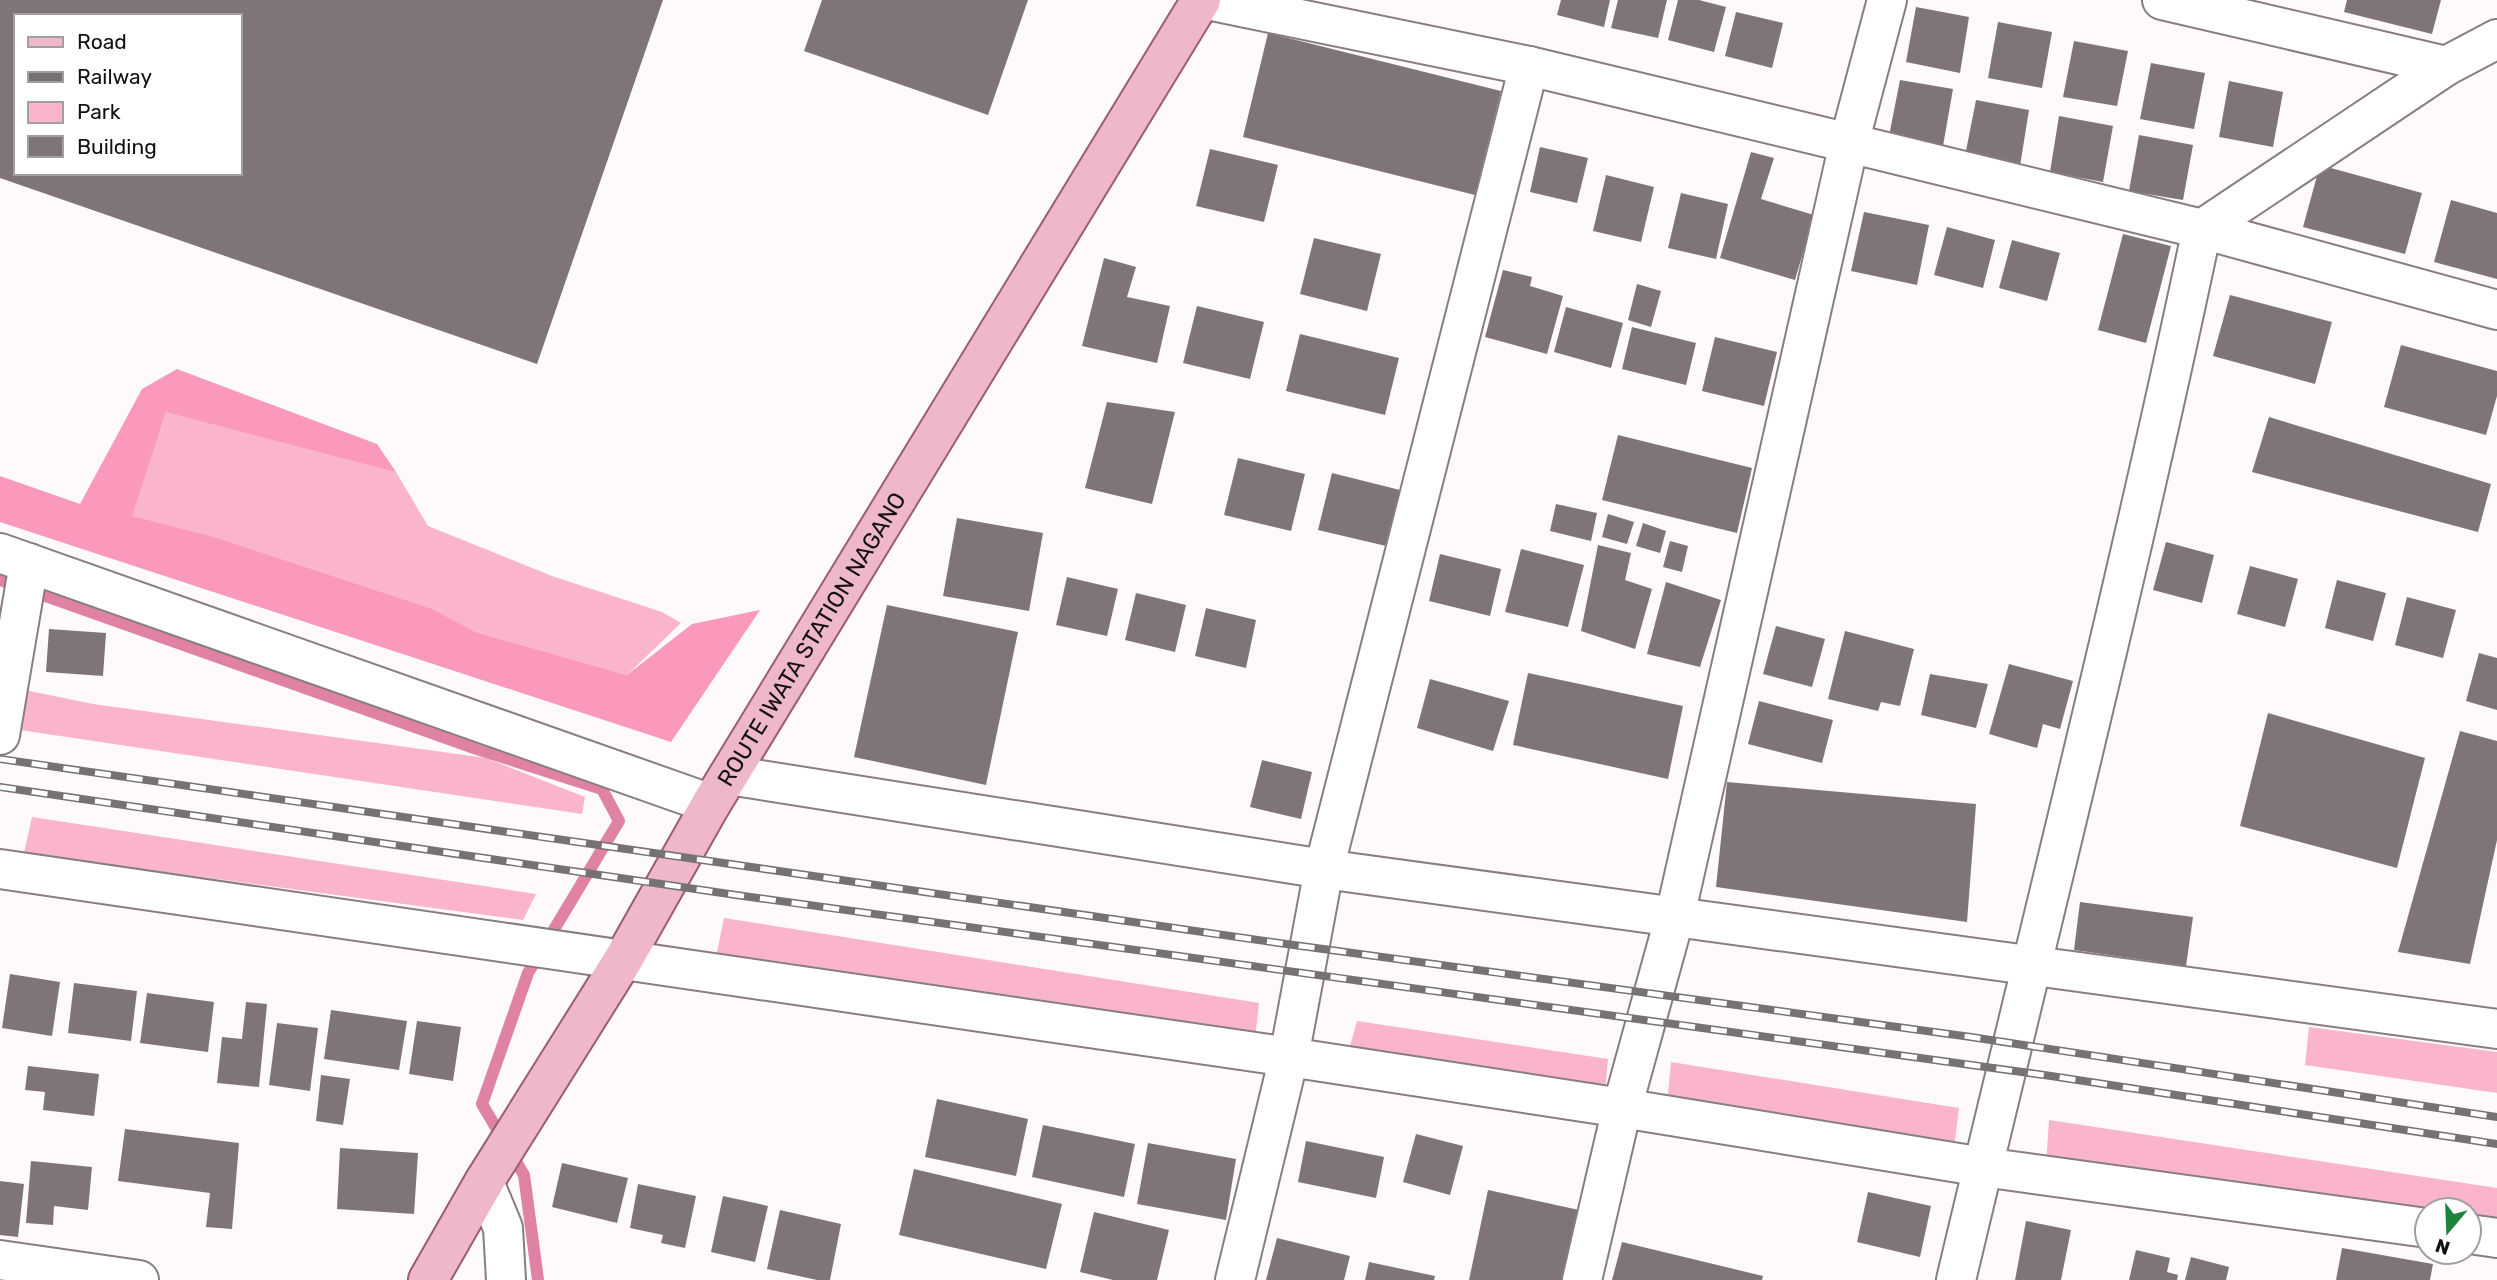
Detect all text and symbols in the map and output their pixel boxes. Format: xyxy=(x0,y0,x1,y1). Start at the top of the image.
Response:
legend xyxy=(14,14,242,175)
text: Road xyxy=(77,29,127,54)
text: Railway xyxy=(77,64,152,89)
text: Park xyxy=(77,99,121,124)
text: Building xyxy=(77,134,157,159)
street label: ROUTE IWATA STATION NAGANO xyxy=(711,487,912,791)
north arrow xyxy=(2413,1196,2483,1266)
text: N xyxy=(2432,1234,2453,1260)

